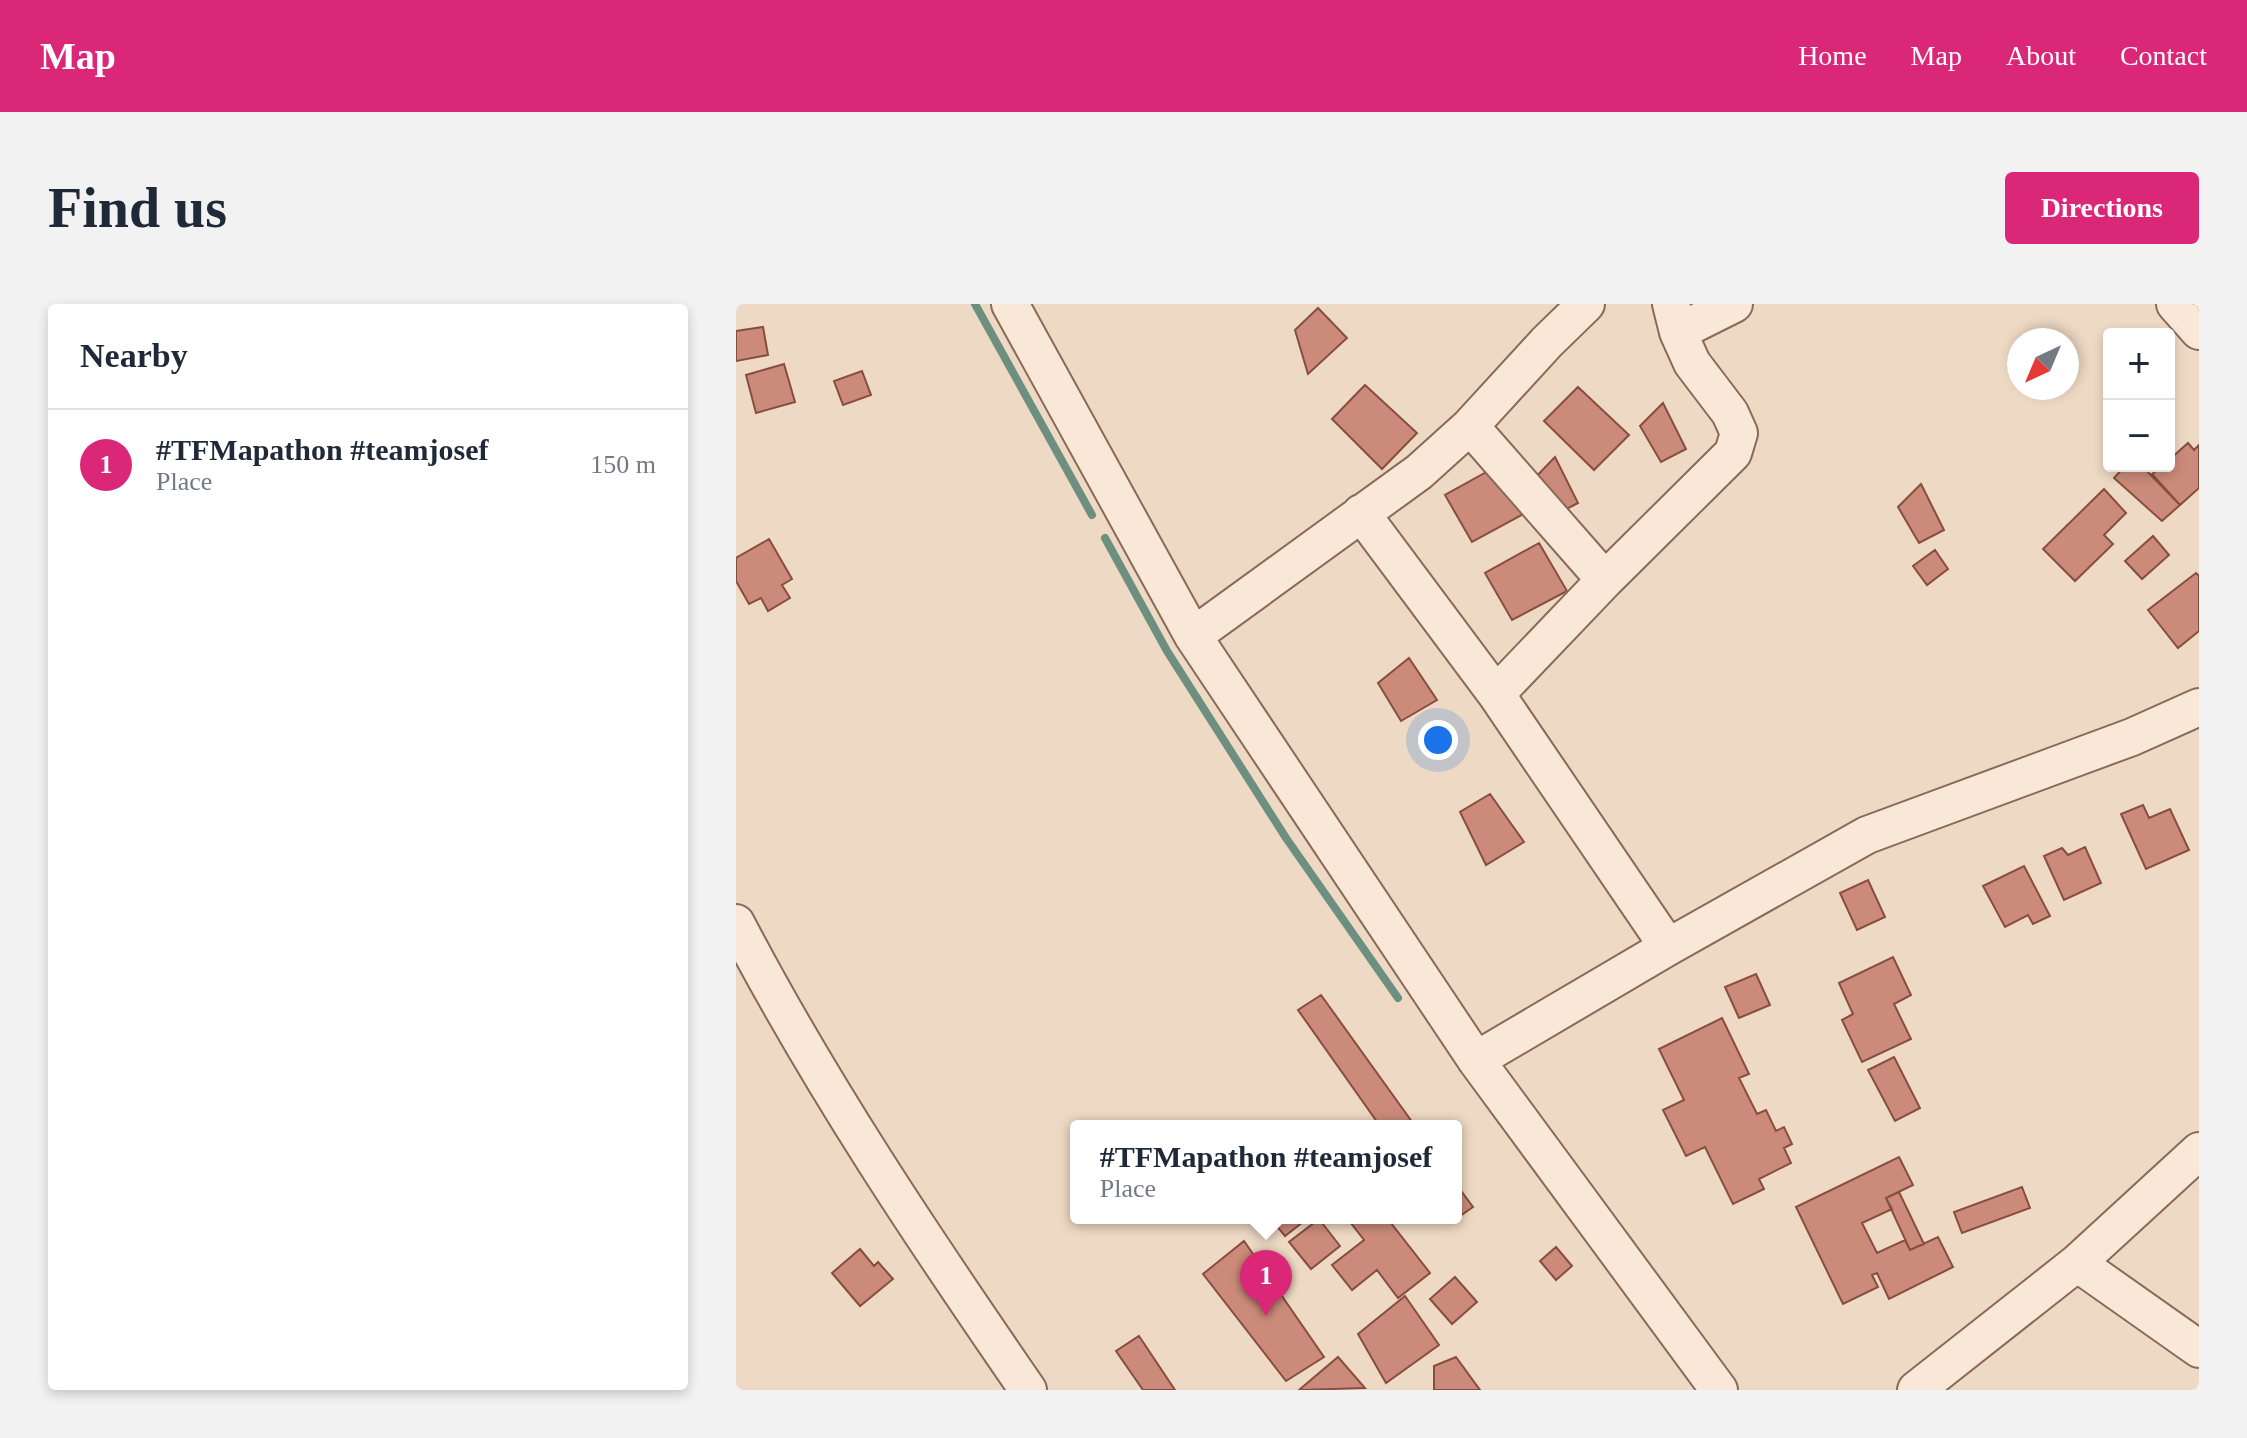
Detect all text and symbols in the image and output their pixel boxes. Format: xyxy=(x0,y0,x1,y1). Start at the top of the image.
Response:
text: Map xyxy=(40,35,116,77)
text: Home xyxy=(1798,40,1867,71)
text: Map xyxy=(1911,40,1962,71)
text: About xyxy=(2006,40,2076,71)
text: Contact xyxy=(2120,40,2207,71)
button: Directions xyxy=(2005,172,2199,244)
text: Find us xyxy=(48,177,227,239)
north arrow xyxy=(2007,328,2079,400)
map controls xyxy=(2103,328,2175,472)
button: + xyxy=(2103,328,2175,400)
text: Nearby xyxy=(80,337,188,374)
button: − xyxy=(2103,400,2175,472)
text: #TFMapathon #teamjosef xyxy=(156,433,488,466)
text: 1 xyxy=(100,450,113,479)
text: 150 m xyxy=(590,450,656,479)
text: Place xyxy=(156,467,212,496)
your location xyxy=(1418,720,1458,760)
popup xyxy=(1070,1120,1462,1224)
text: #TFMapathon #teamjosef xyxy=(1100,1140,1432,1173)
text: Place xyxy=(1100,1174,1156,1203)
pin: 1 xyxy=(1240,1250,1292,1316)

